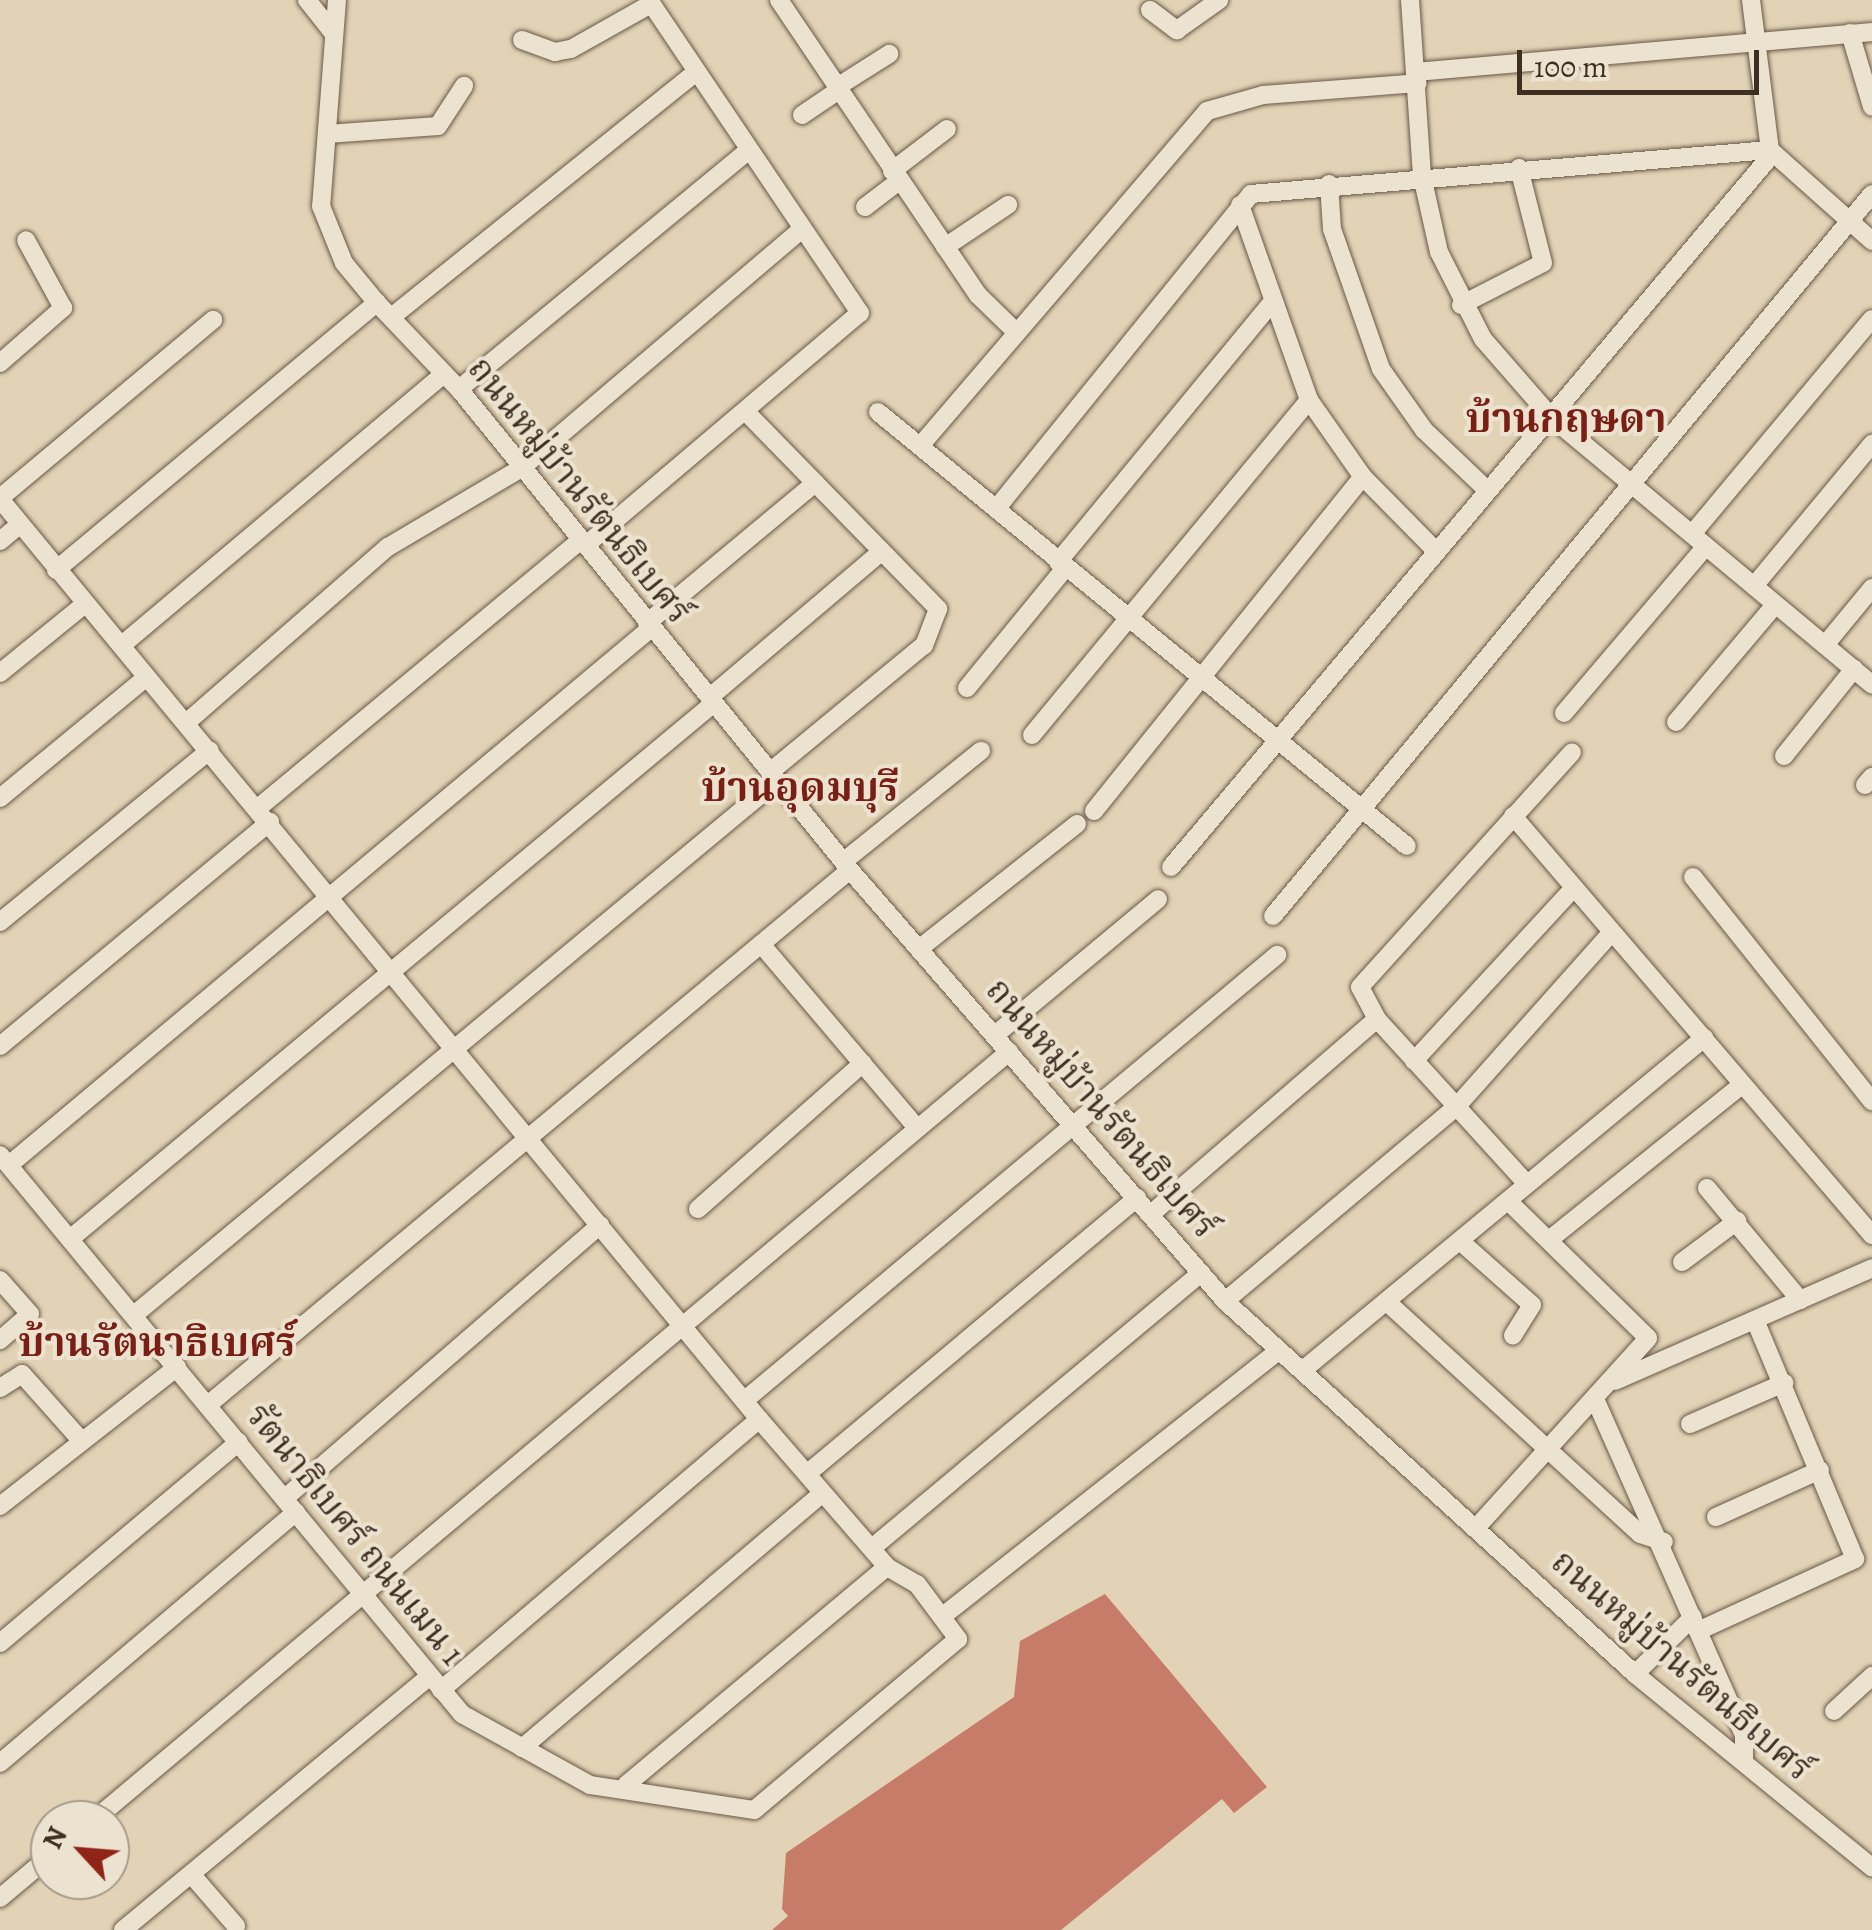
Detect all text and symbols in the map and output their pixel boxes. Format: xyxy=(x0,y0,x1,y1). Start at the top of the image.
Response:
scale bar xyxy=(1522,30,1764,92)
text: 100 m xyxy=(1534,47,1607,87)
street label: ถนนหมู่บ้านรัตนธิเบศร์ xyxy=(459,348,701,632)
district label: บ้านกฤษดา xyxy=(1466,395,1666,443)
district label: บ้านอุดมบุรี xyxy=(701,764,899,812)
street label: ถนนหมู่บ้านรัตนธิเบศร์ xyxy=(977,969,1227,1247)
district label: บ้านรัตนาธิเบศร์ xyxy=(18,1319,296,1367)
street label: รัตนาธิเบศร์ ถนนเมน 1 xyxy=(238,1395,474,1673)
street label: ถนนหมู่บ้านรัตนธิเบศร์ xyxy=(1543,1540,1821,1790)
north arrow xyxy=(30,1800,130,1900)
text: N xyxy=(33,1820,76,1855)

